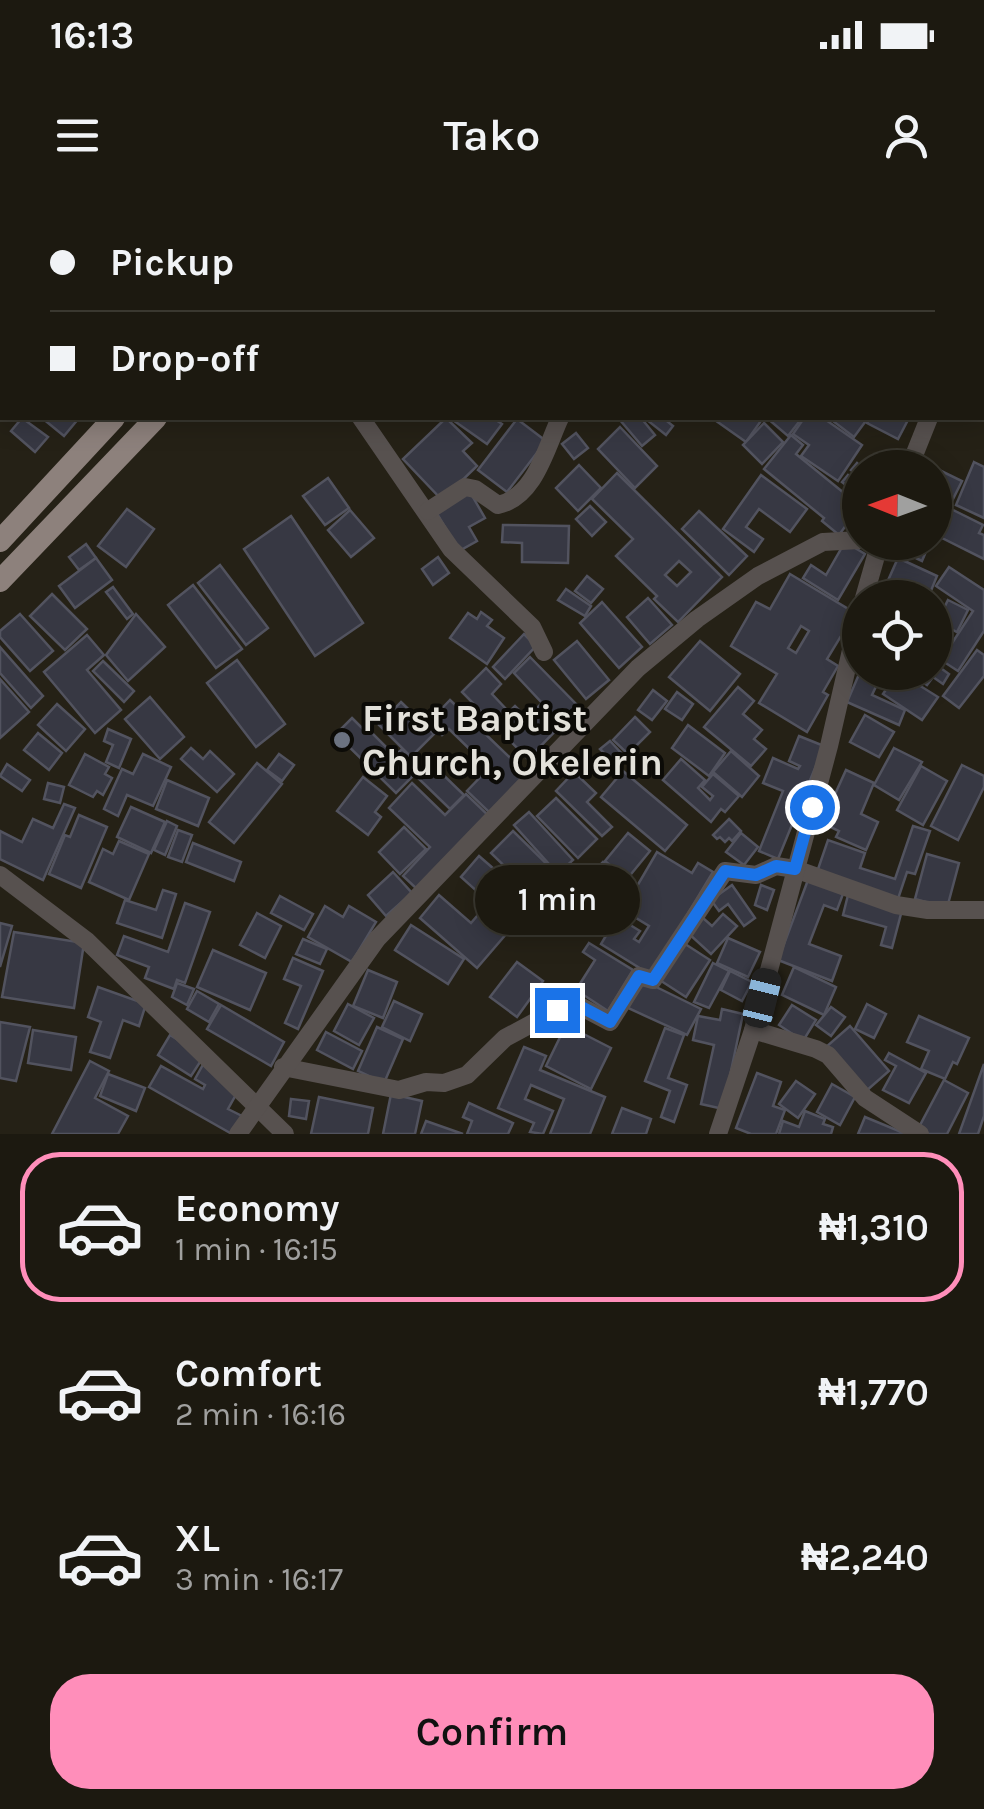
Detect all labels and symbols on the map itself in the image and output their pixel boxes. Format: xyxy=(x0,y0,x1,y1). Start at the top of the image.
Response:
north arrow xyxy=(842,450,952,560)
place label: First Baptist Church, Okelerin xyxy=(362,696,663,785)
marker: First Baptist Church, Okelerin xyxy=(331,729,353,751)
route start xyxy=(790,785,835,830)
callout: 1 min xyxy=(474,865,640,935)
car xyxy=(740,965,784,1031)
route end xyxy=(535,988,580,1033)

